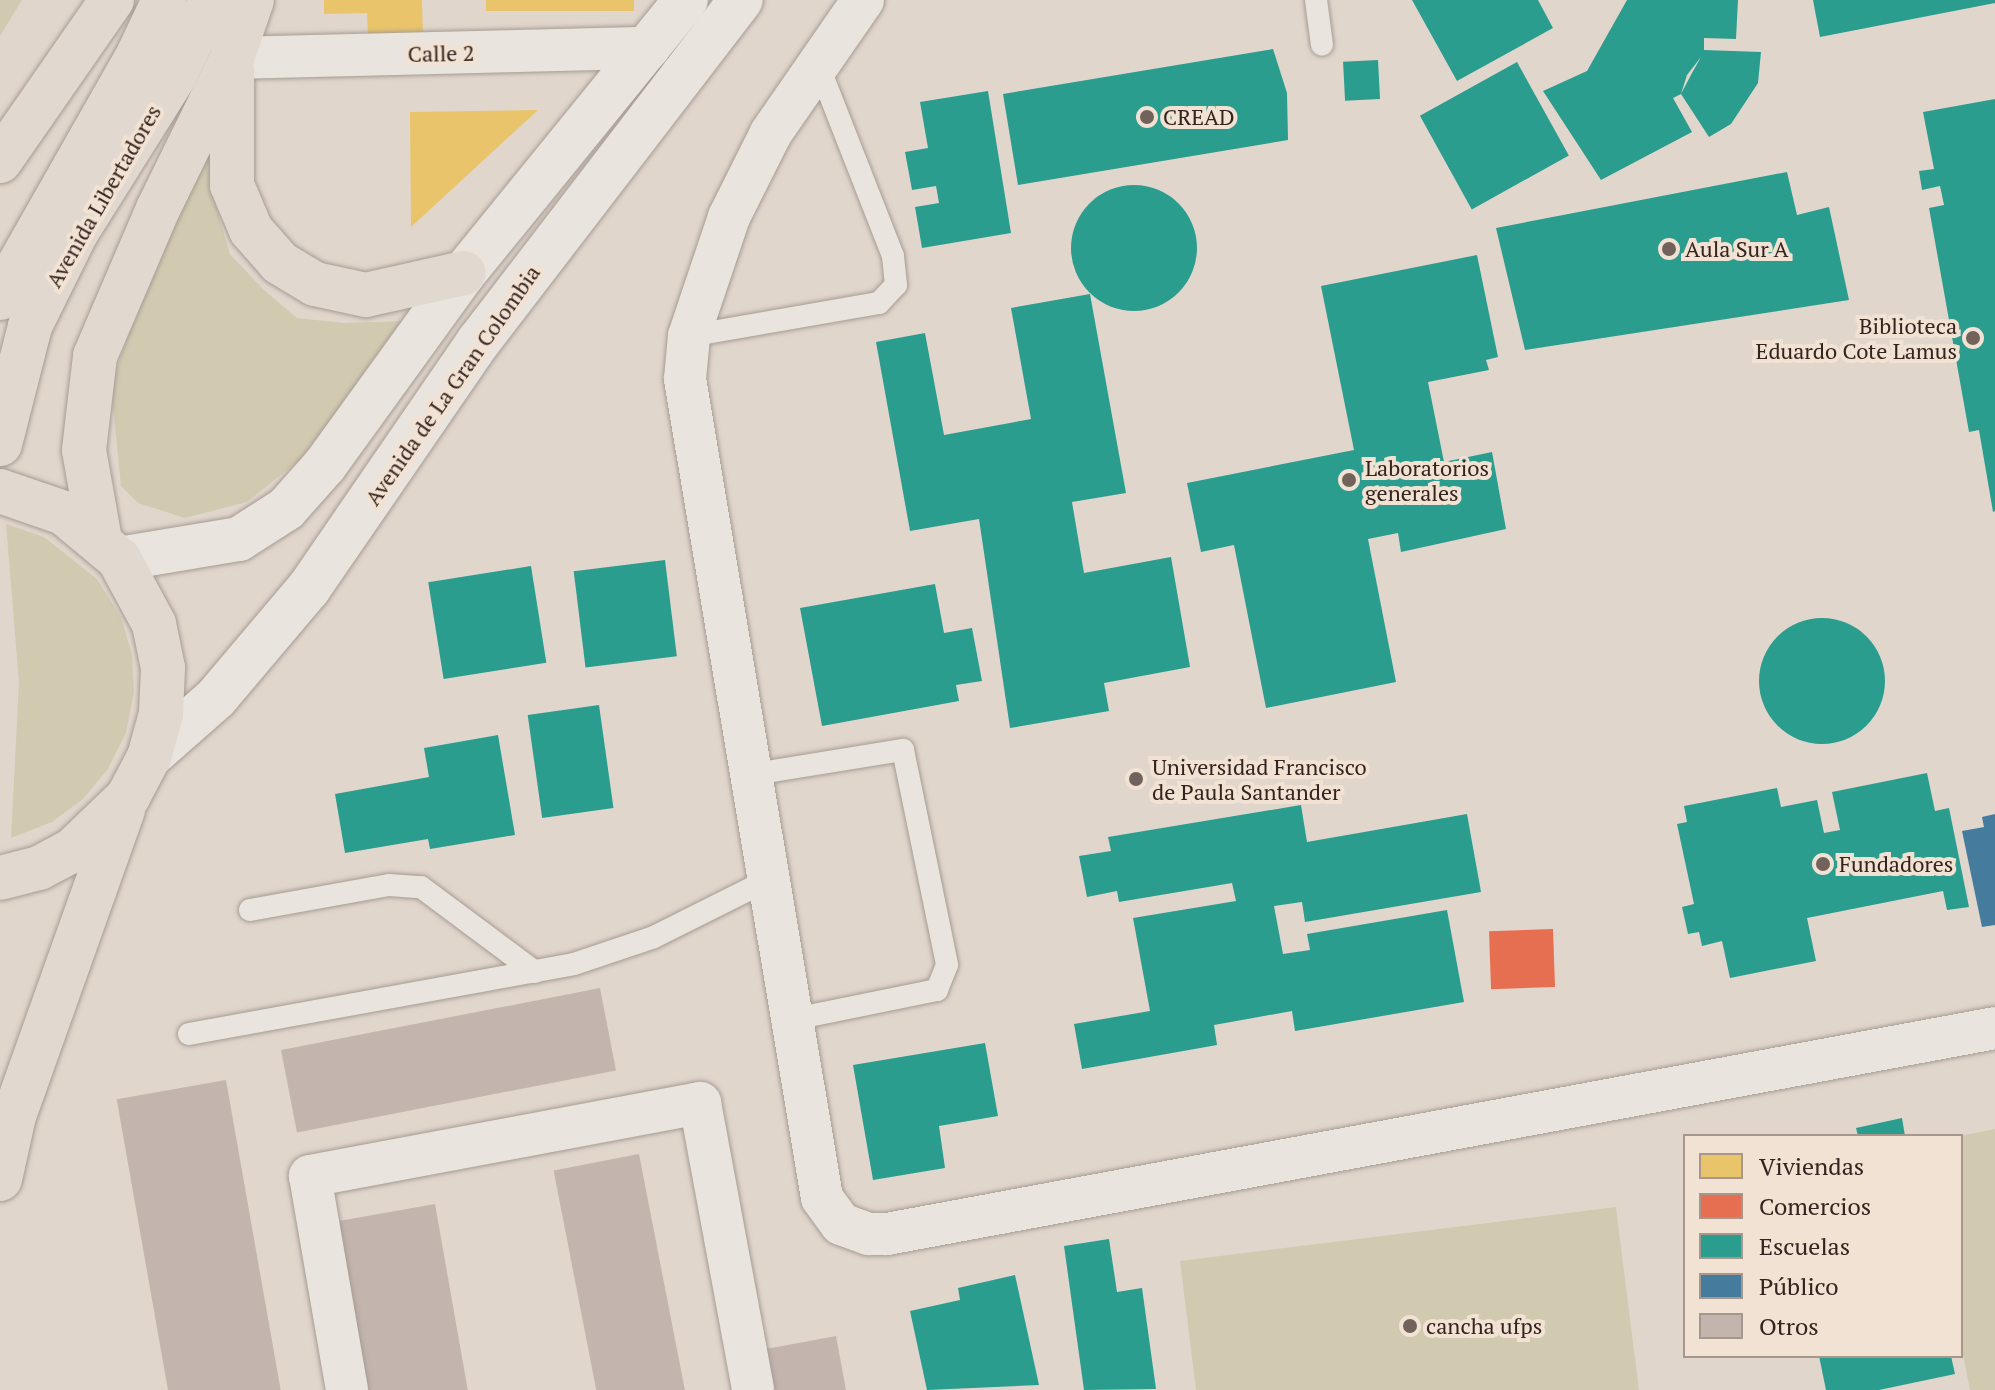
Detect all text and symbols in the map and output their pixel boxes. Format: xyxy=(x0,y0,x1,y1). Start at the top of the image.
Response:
street label: Calle 2 xyxy=(407,39,475,67)
street label: Avenida Libertadores xyxy=(40,100,166,292)
place label: CREAD xyxy=(1163,104,1235,130)
marker: CREAD xyxy=(1138,108,1156,126)
place label: Aula Sur A xyxy=(1685,236,1789,262)
marker: Aula Sur A xyxy=(1660,240,1678,258)
street label: Avenida de La Gran Colombia xyxy=(359,260,545,510)
place label: Biblioteca Eduardo Cote Lamus xyxy=(1756,312,1957,364)
marker: Biblioteca Eduardo Cote Lamus xyxy=(1964,329,1982,347)
place label: Laboratorios generales xyxy=(1365,454,1489,506)
marker: Laboratorios generales xyxy=(1340,471,1358,489)
place label: Universidad Francisco de Paula Santander xyxy=(1152,753,1367,804)
marker: Universidad Francisco de Paula Santander xyxy=(1127,770,1145,788)
place label: Fundadores xyxy=(1839,851,1953,877)
marker: Fundadores xyxy=(1814,855,1832,873)
legend xyxy=(1683,1134,1963,1358)
text: Viviendas xyxy=(1759,1150,1864,1182)
text: Comercios xyxy=(1759,1190,1871,1222)
text: Escuelas xyxy=(1759,1230,1850,1262)
text: Público xyxy=(1759,1270,1839,1302)
text: Otros xyxy=(1759,1310,1819,1342)
place label: cancha ufps xyxy=(1426,1313,1542,1339)
marker: cancha ufps xyxy=(1401,1317,1419,1335)

